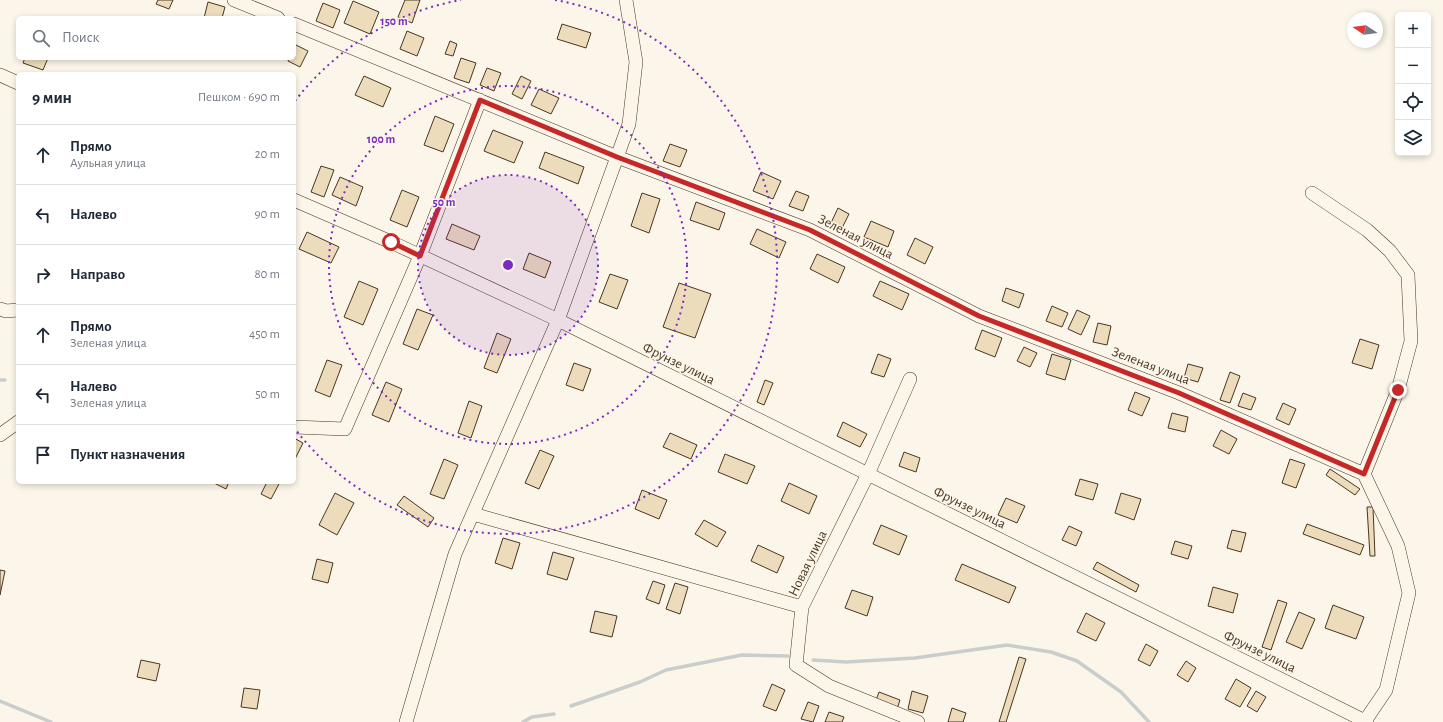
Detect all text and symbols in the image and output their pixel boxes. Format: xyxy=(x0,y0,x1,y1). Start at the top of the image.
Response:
north arrow xyxy=(1347,12,1383,48)
map controls xyxy=(1395,12,1431,156)
button: + xyxy=(1395,12,1431,48)
text: 150 m xyxy=(380,15,408,27)
search box xyxy=(16,16,296,60)
icon: search xyxy=(30,27,52,49)
text: Поиск xyxy=(62,30,100,45)
button: − xyxy=(1395,48,1431,84)
button: locate xyxy=(1395,84,1431,120)
text: 9 мин xyxy=(32,89,72,106)
text: Пешком · 690 m xyxy=(198,91,280,104)
button: layers xyxy=(1395,120,1431,156)
text: 100 m xyxy=(367,133,395,145)
text: Прямо xyxy=(70,139,112,154)
icon: ahead xyxy=(32,144,54,166)
text: 20 m xyxy=(255,148,280,161)
text: Аульная улица xyxy=(70,157,146,170)
text: 50 m xyxy=(433,196,456,208)
icon: left xyxy=(32,204,54,226)
text: Налево xyxy=(70,207,117,222)
text: 90 m xyxy=(254,208,280,221)
street label: Зеленая улица xyxy=(816,212,896,262)
route start xyxy=(382,233,400,251)
centre of rings xyxy=(501,258,515,272)
icon: right xyxy=(32,264,54,286)
text: Направо xyxy=(70,267,125,282)
text: 80 m xyxy=(254,268,280,281)
text: Прямо xyxy=(70,319,112,334)
icon: ahead xyxy=(32,324,54,346)
text: 450 m xyxy=(249,328,280,341)
text: Зеленая улица xyxy=(70,337,147,350)
street label: Фрунзе улица xyxy=(640,340,717,388)
street label: Зеленая улица xyxy=(1110,345,1192,387)
text: Налево xyxy=(70,379,117,394)
route end xyxy=(1389,381,1407,399)
icon: left xyxy=(32,384,54,406)
text: 50 m xyxy=(255,388,280,401)
text: Зеленая улица xyxy=(70,397,147,410)
icon: arrive xyxy=(32,444,54,466)
text: Пункт назначения xyxy=(70,447,185,462)
street label: Фрунзе улица xyxy=(931,484,1008,532)
street label: Новая улица xyxy=(786,528,830,599)
street label: Фрунзе улица xyxy=(1221,628,1298,676)

